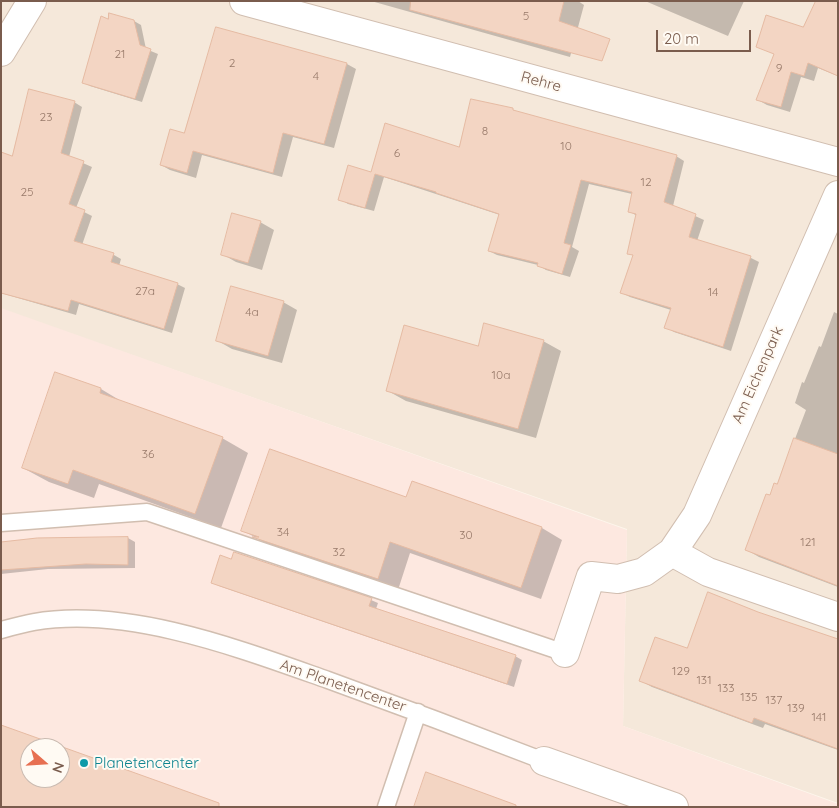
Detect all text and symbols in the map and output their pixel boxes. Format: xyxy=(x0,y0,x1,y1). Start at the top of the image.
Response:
house number: 5 xyxy=(523,9,529,23)
scale bar xyxy=(659,20,754,52)
text: 20 m xyxy=(664,29,699,48)
house number: 21 xyxy=(114,47,126,61)
house number: 2 xyxy=(229,56,235,70)
house number: 9 xyxy=(776,61,782,75)
street label: Rehre xyxy=(519,68,563,96)
house number: 4 xyxy=(313,69,319,83)
house number: 23 xyxy=(40,110,52,124)
house number: 8 xyxy=(482,124,488,138)
house number: 10 xyxy=(560,139,572,153)
house number: 6 xyxy=(394,146,400,160)
house number: 12 xyxy=(640,175,652,189)
house number: 25 xyxy=(20,185,34,199)
house number: 27a xyxy=(135,284,155,298)
house number: 14 xyxy=(708,285,718,299)
house number: 4a xyxy=(245,305,259,319)
street label: Am Eichenpark xyxy=(729,324,787,426)
house number: 10a xyxy=(492,368,510,382)
house number: 36 xyxy=(142,447,154,461)
house number: 34 xyxy=(277,525,289,539)
house number: 30 xyxy=(459,528,473,542)
house number: 121 xyxy=(800,535,816,549)
house number: 32 xyxy=(333,545,345,559)
street label: Am Planetencenter xyxy=(277,656,409,716)
house number: 129 xyxy=(672,664,690,678)
house number: 131 xyxy=(696,673,712,687)
house number: 133 xyxy=(717,681,735,695)
house number: 135 xyxy=(740,690,758,704)
house number: 137 xyxy=(766,693,782,707)
house number: 139 xyxy=(787,701,805,715)
house number: 141 xyxy=(812,710,826,724)
north arrow xyxy=(20,738,70,788)
place label: Planetencenter xyxy=(94,754,199,772)
marker: Planetencenter xyxy=(78,757,90,769)
text: N xyxy=(48,760,68,775)

